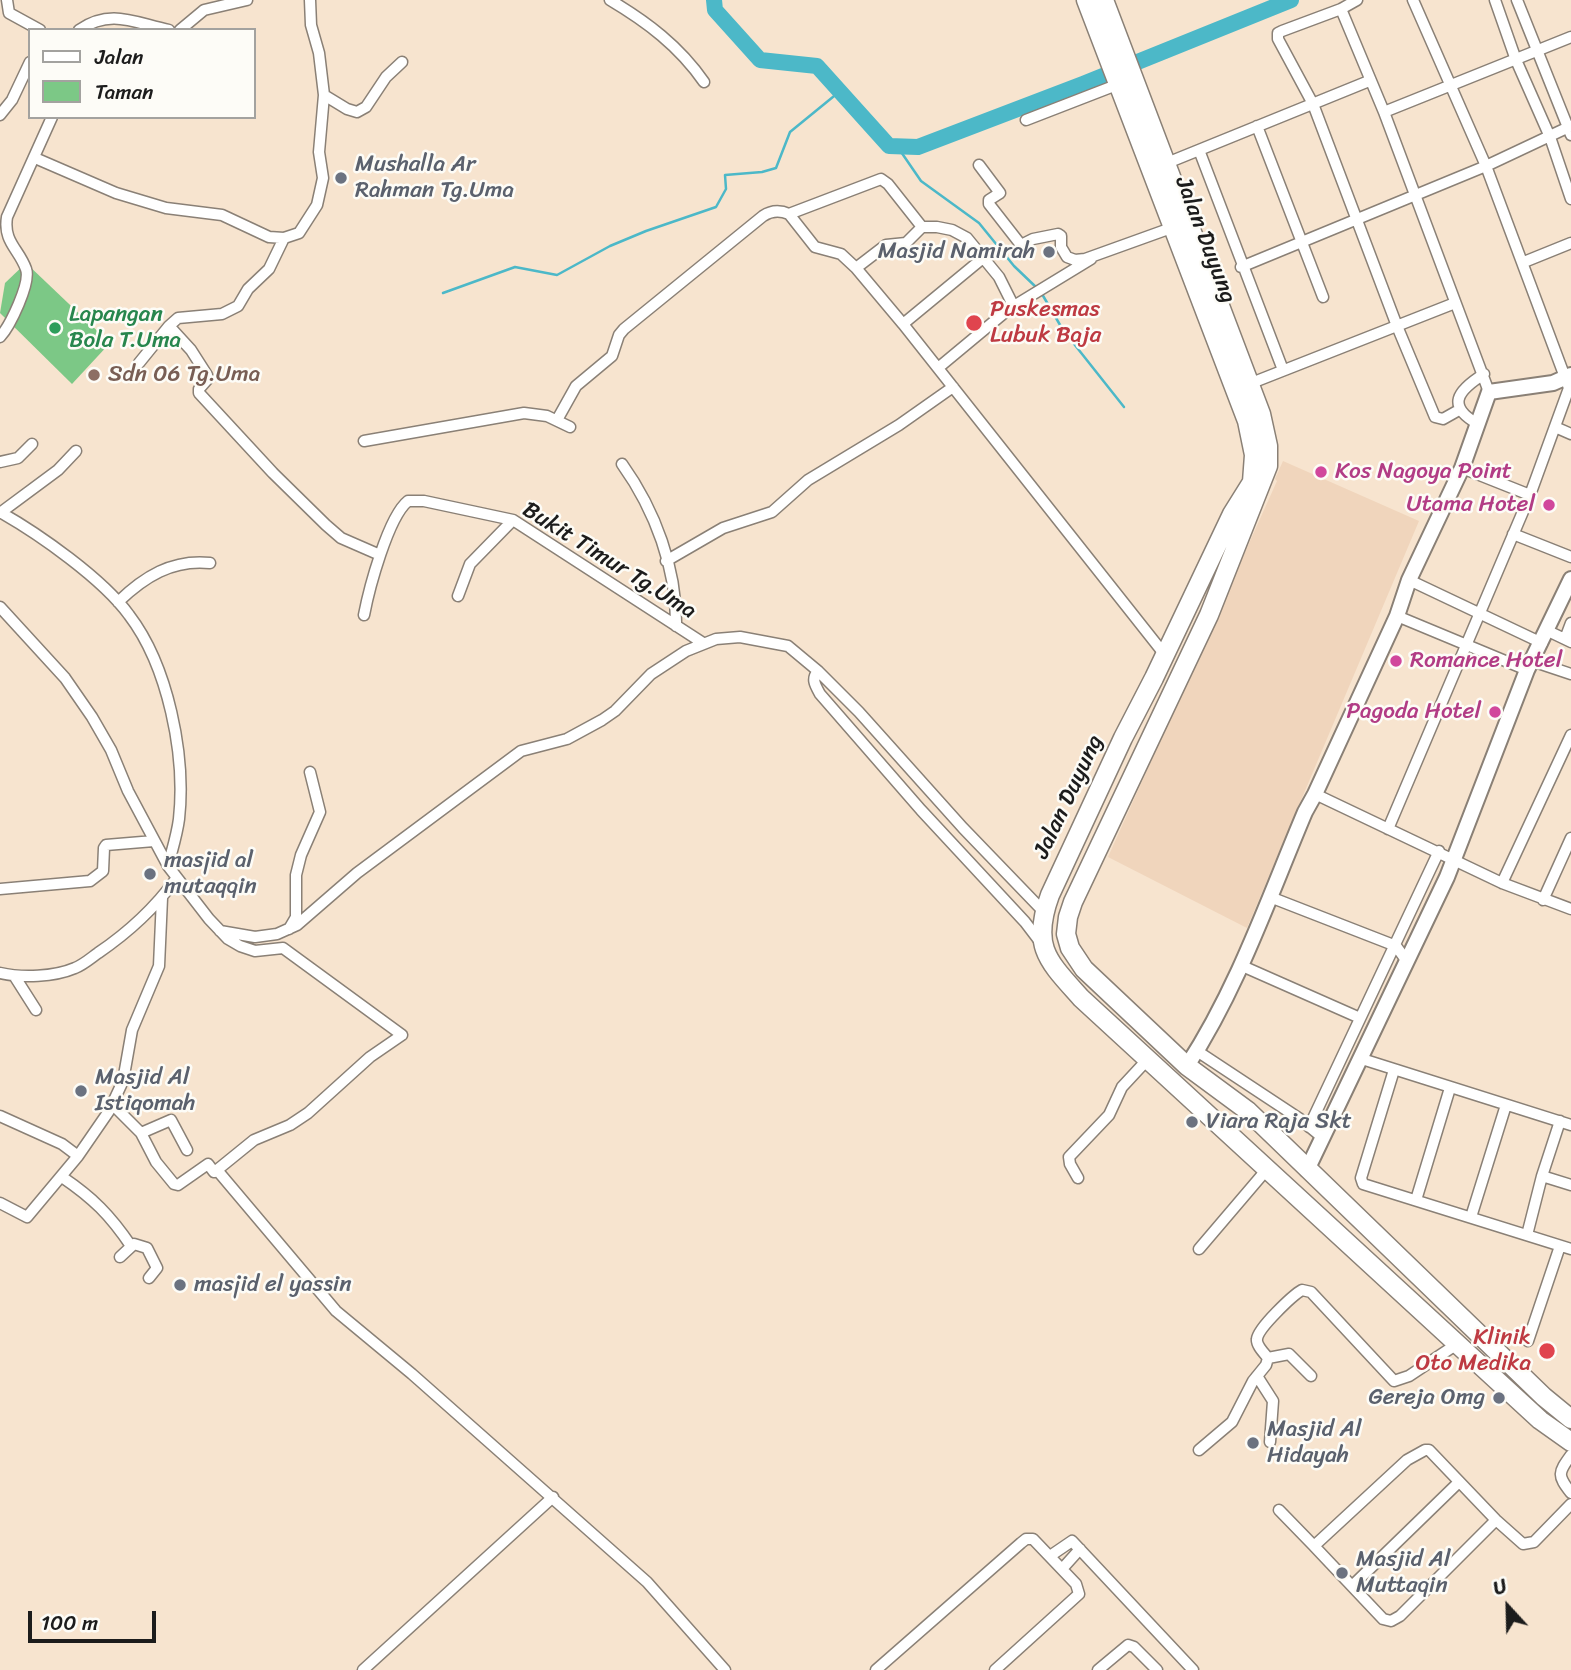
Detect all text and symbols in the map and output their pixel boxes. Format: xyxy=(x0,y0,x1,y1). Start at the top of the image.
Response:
legend xyxy=(28,28,256,119)
text: Jalan xyxy=(95,38,143,76)
text: Taman xyxy=(95,73,153,111)
place label: Mushalla Ar Rahman Tg.Uma xyxy=(355,151,514,205)
marker: Mushalla Ar Rahman Tg.Uma xyxy=(333,170,349,186)
street label: Jalan Duyung xyxy=(1168,173,1242,307)
place label: Masjid Namirah xyxy=(878,238,1035,266)
marker: Masjid Namirah xyxy=(1041,244,1057,260)
place label: Puskesmas Lubuk Baja xyxy=(990,296,1101,350)
place label: Lapangan Bola T.Uma xyxy=(69,301,181,355)
marker: Puskesmas Lubuk Baja xyxy=(964,313,984,333)
marker: Lapangan Bola T.Uma xyxy=(47,320,63,336)
place label: Sdn 06 Tg.Uma xyxy=(108,361,260,389)
marker: Sdn 06 Tg.Uma xyxy=(86,367,102,383)
place label: Kos Nagoya Point xyxy=(1335,458,1512,486)
marker: Kos Nagoya Point xyxy=(1313,464,1329,480)
place label: Utama Hotel xyxy=(1407,491,1535,519)
street label: Bukit Timur Tg.Uma xyxy=(517,496,701,626)
marker: Utama Hotel xyxy=(1541,497,1557,513)
place label: Romance Hotel xyxy=(1410,647,1562,675)
marker: Romance Hotel xyxy=(1388,653,1404,669)
place label: Pagoda Hotel xyxy=(1346,698,1481,726)
marker: Pagoda Hotel xyxy=(1487,704,1503,720)
street label: Jalan Duyung xyxy=(1028,731,1110,863)
place label: masjid al mutaqqin xyxy=(164,847,257,901)
marker: masjid al mutaqqin xyxy=(142,866,158,882)
place label: Masjid Al Istiqomah xyxy=(95,1064,195,1118)
marker: Masjid Al Istiqomah xyxy=(73,1083,89,1099)
place label: Viara Raja Skt xyxy=(1206,1108,1352,1136)
marker: Viara Raja Skt xyxy=(1184,1114,1200,1130)
place label: masjid el yassin xyxy=(194,1271,352,1299)
marker: masjid el yassin xyxy=(172,1277,188,1293)
place label: Klinik Oto Medika xyxy=(1416,1324,1531,1378)
marker: Klinik Oto Medika xyxy=(1537,1341,1557,1361)
place label: Gereja Omg xyxy=(1368,1384,1485,1412)
marker: Gereja Omg xyxy=(1491,1390,1507,1406)
place label: Masjid Al Hidayah xyxy=(1267,1416,1361,1470)
marker: Masjid Al Hidayah xyxy=(1245,1435,1261,1451)
place label: Masjid Al Muttaqin xyxy=(1356,1546,1450,1600)
marker: Masjid Al Muttaqin xyxy=(1334,1565,1350,1581)
text: U xyxy=(1488,1569,1512,1605)
north arrow xyxy=(1473,1572,1543,1642)
scale bar xyxy=(32,1596,159,1640)
text: 100 m xyxy=(41,1604,98,1642)

